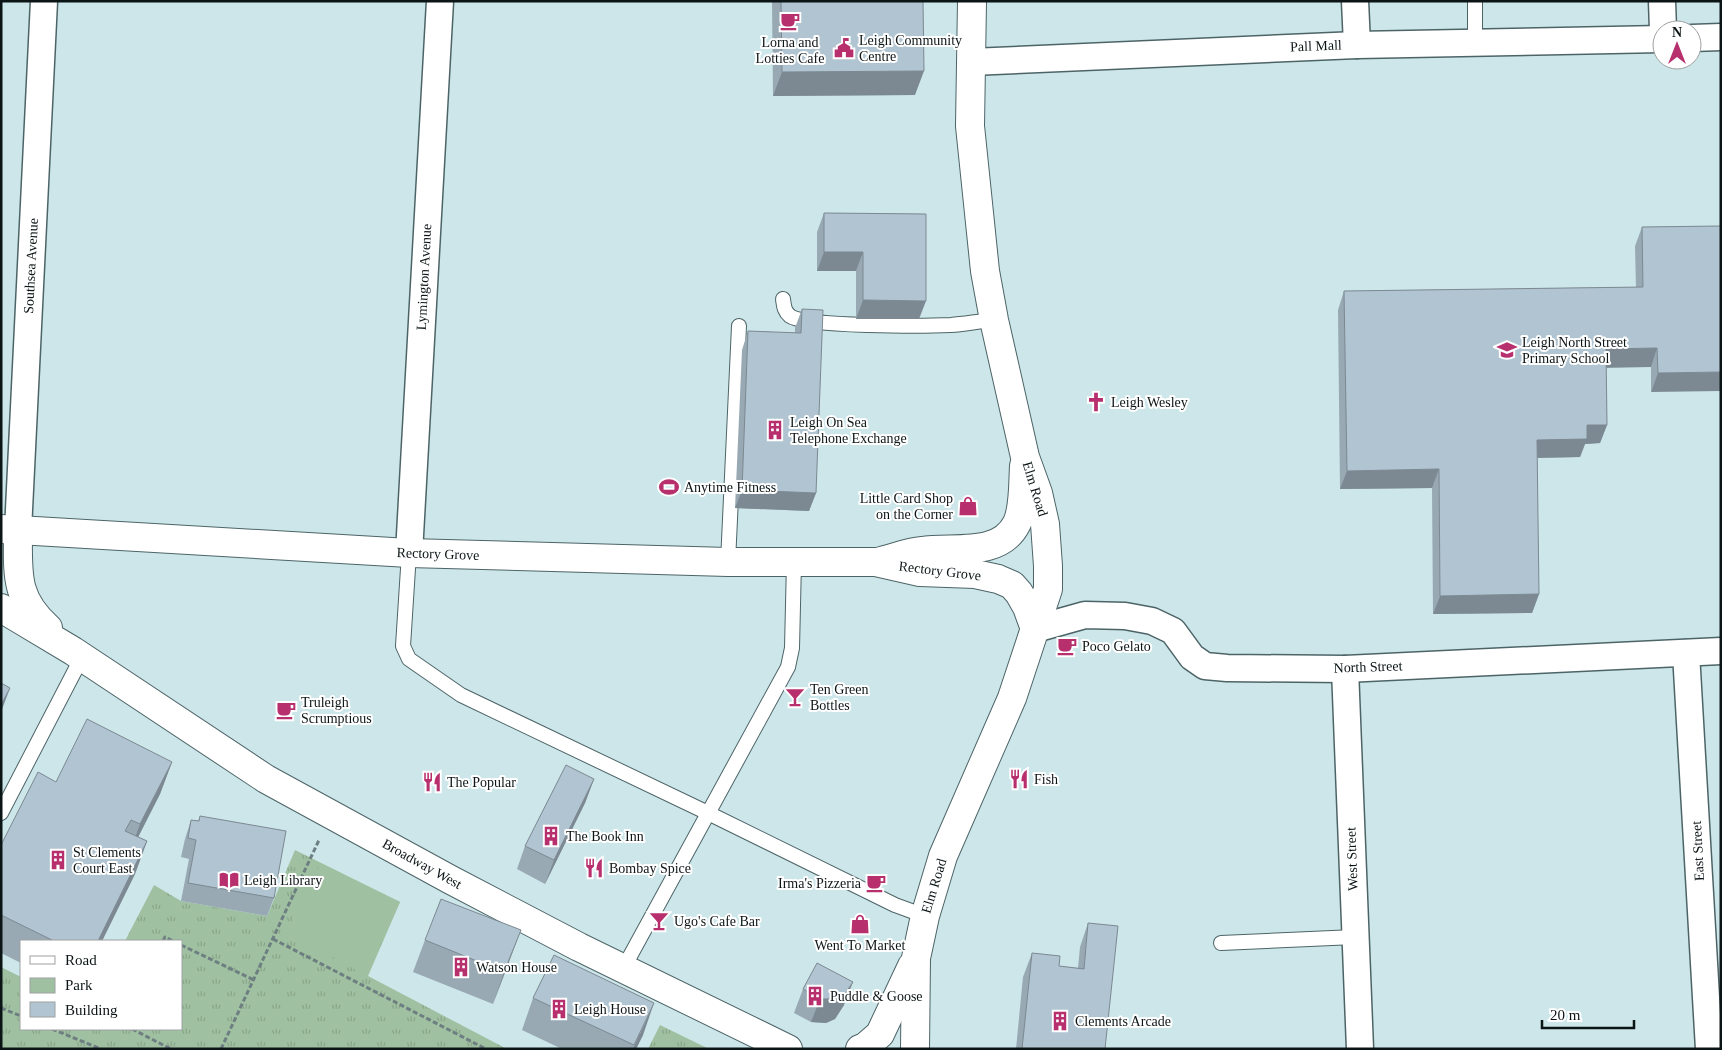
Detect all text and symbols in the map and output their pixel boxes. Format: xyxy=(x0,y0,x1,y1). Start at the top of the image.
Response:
cafe icon: Lorna and Lotties Cafe xyxy=(779,10,801,32)
north arrow xyxy=(1652,20,1702,70)
text: N xyxy=(1672,25,1682,40)
place label: Leigh Community Centre xyxy=(859,33,962,64)
place label: Lorna and Lotties Cafe xyxy=(756,35,824,66)
public building icon: Leigh Community Centre xyxy=(833,37,855,59)
street label: Pall Mall xyxy=(1290,38,1342,54)
street label: Southsea Avenue xyxy=(21,218,41,314)
street label: Lymington Avenue xyxy=(414,223,434,331)
place label: Leigh North Street Primary School xyxy=(1522,335,1627,366)
school or university icon: Leigh North Street Primary School xyxy=(1496,339,1518,361)
church icon: Leigh Wesley xyxy=(1085,391,1107,413)
place label: Leigh Wesley xyxy=(1111,395,1188,410)
place label: Leigh On Sea Telephone Exchange xyxy=(790,415,907,446)
building icon: Leigh On Sea Telephone Exchange xyxy=(764,419,786,441)
street label: Elm Road xyxy=(1020,460,1050,518)
sports icon: Anytime Fitness xyxy=(658,476,680,498)
place label: Anytime Fitness xyxy=(684,480,776,495)
place label: Little Card Shop on the Corner xyxy=(860,491,953,522)
shop icon: Little Card Shop on the Corner xyxy=(957,495,979,517)
street label: Rectory Grove xyxy=(396,545,480,563)
street label: Rectory Grove xyxy=(898,559,982,583)
cafe icon: Poco Gelato xyxy=(1056,635,1078,657)
place label: Poco Gelato xyxy=(1082,639,1151,654)
street label: North Street xyxy=(1333,658,1403,676)
place label: Ten Green Bottles xyxy=(810,682,869,713)
bar icon: Ten Green Bottles xyxy=(784,686,806,708)
place label: Truleigh Scrumptious xyxy=(301,695,372,726)
cafe icon: Truleigh Scrumptious xyxy=(275,699,297,721)
restaurant icon: Fish xyxy=(1008,768,1030,790)
restaurant icon: The Popular xyxy=(421,771,443,793)
place label: Fish xyxy=(1034,772,1058,787)
place label: The Popular xyxy=(447,775,516,790)
street label: East Street xyxy=(1689,820,1707,881)
building icon: The Book Inn xyxy=(540,825,562,847)
street label: West Street xyxy=(1343,827,1361,891)
place label: The Book Inn xyxy=(566,829,644,844)
street label: Broadway West xyxy=(380,836,464,892)
place label: St Clements Court East xyxy=(73,845,141,876)
building icon: St Clements Court East xyxy=(47,849,69,871)
restaurant icon: Bombay Spice xyxy=(583,857,605,879)
street label: Elm Road xyxy=(919,857,949,915)
place label: Bombay Spice xyxy=(609,861,691,876)
library icon: Leigh Library xyxy=(218,869,240,891)
cafe icon: Irma's Pizzeria xyxy=(865,872,887,894)
place label: Leigh Library xyxy=(244,873,322,888)
place label: Irma's Pizzeria xyxy=(778,876,862,891)
bar icon: Ugo's Cafe Bar xyxy=(648,910,670,932)
shop icon: Went To Market xyxy=(849,913,871,935)
place label: Ugo's Cafe Bar xyxy=(674,914,760,929)
place label: Went To Market xyxy=(815,938,906,953)
legend xyxy=(20,940,182,1030)
text: Road xyxy=(65,952,97,968)
building icon: Watson House xyxy=(450,956,472,978)
place label: Watson House xyxy=(476,960,557,975)
text: Park xyxy=(65,977,93,993)
building icon: Puddle & Goose xyxy=(804,985,826,1007)
place label: Puddle & Goose xyxy=(830,989,923,1004)
building icon: Leigh House xyxy=(548,998,570,1020)
scale bar xyxy=(1542,998,1634,1030)
text: Building xyxy=(65,1002,118,1018)
place label: Leigh House xyxy=(574,1002,646,1017)
text: 20 m xyxy=(1550,1007,1581,1023)
building icon: Clements Arcade xyxy=(1049,1010,1071,1032)
place label: Clements Arcade xyxy=(1075,1014,1171,1029)

